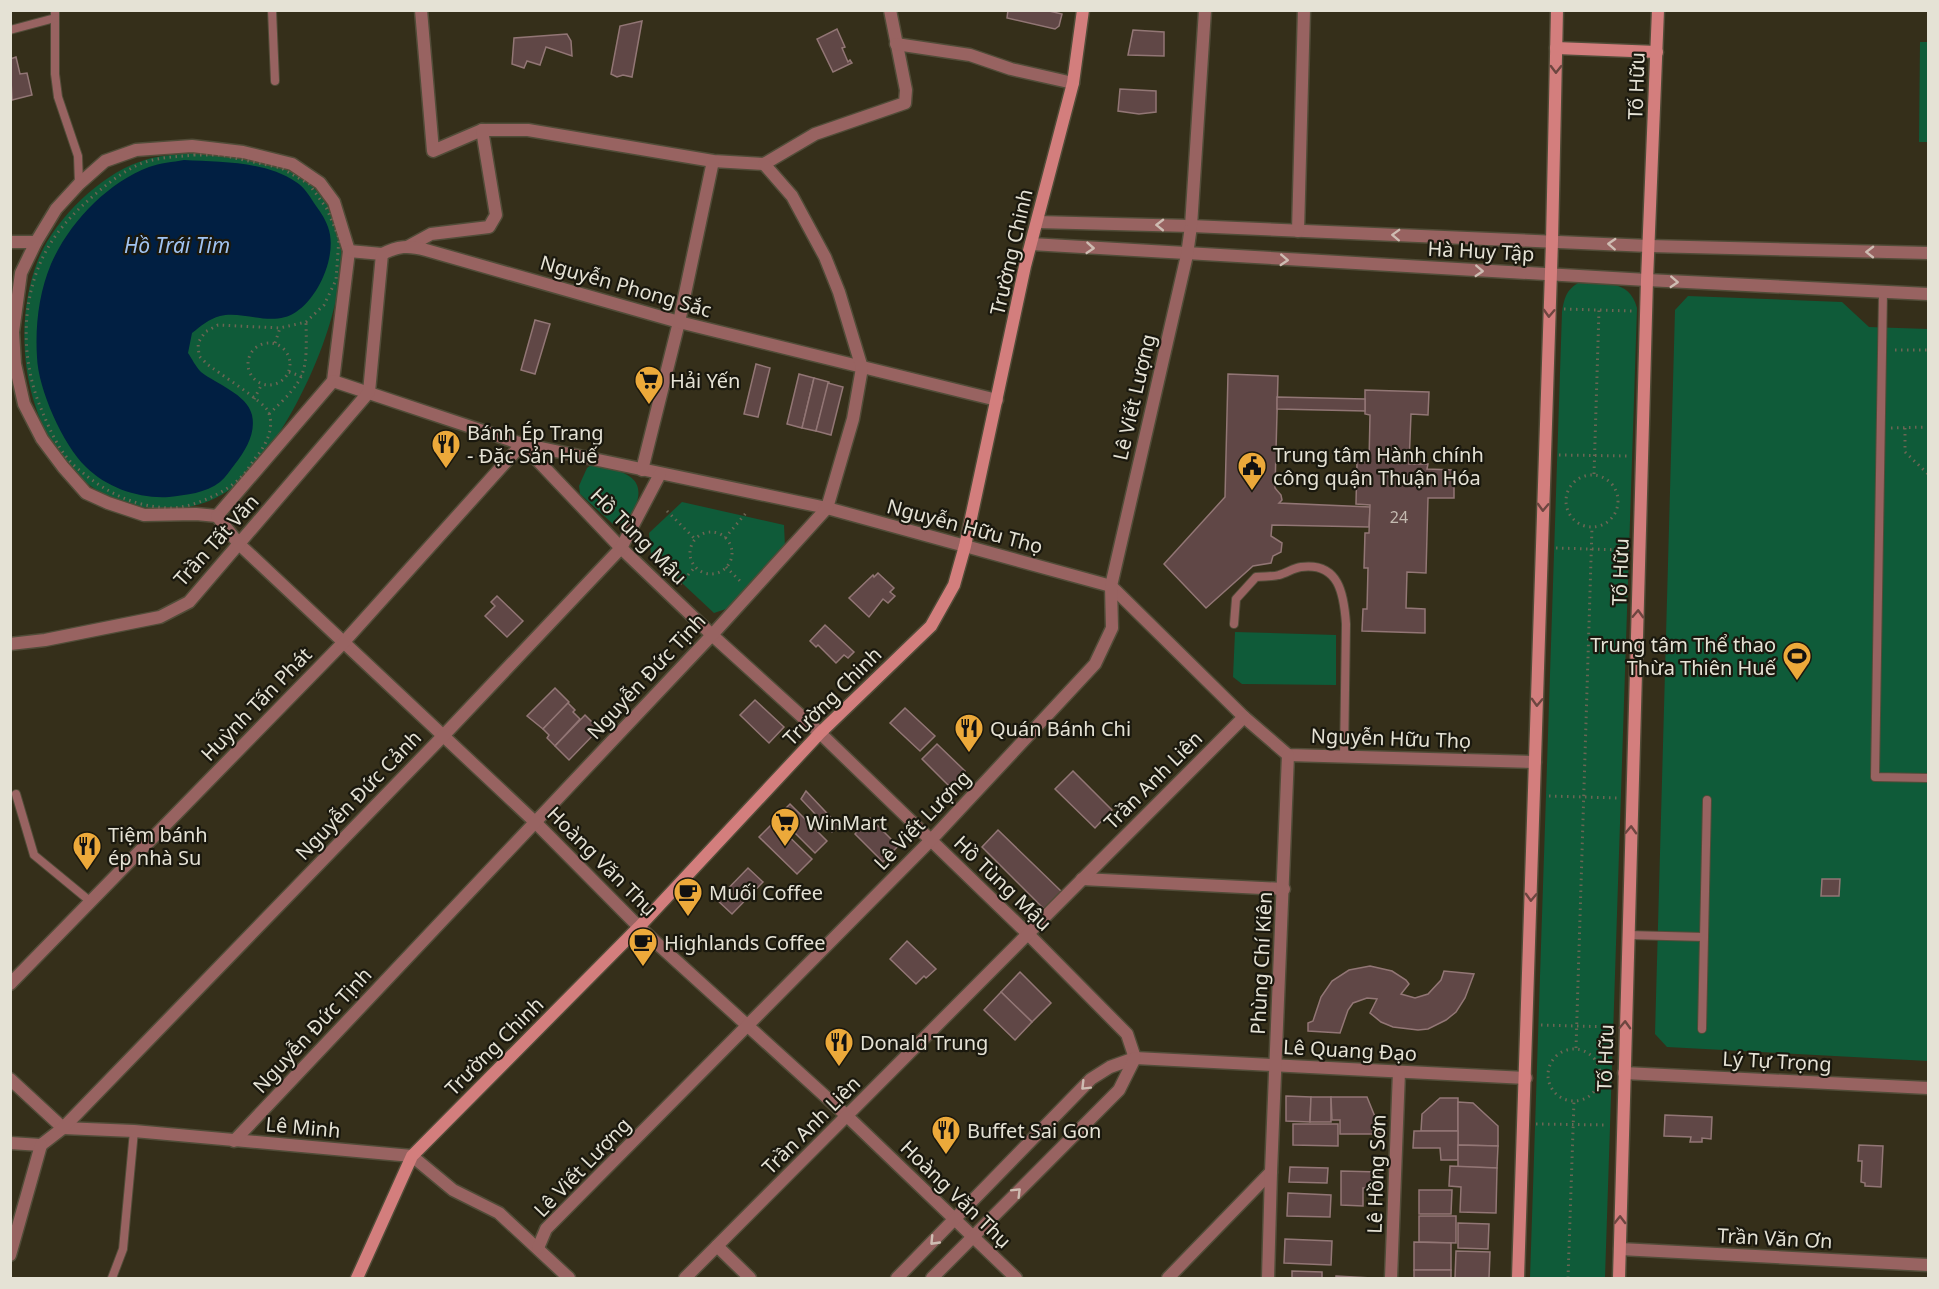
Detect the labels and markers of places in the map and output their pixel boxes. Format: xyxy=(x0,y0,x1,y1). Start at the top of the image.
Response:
supermarket icon: Hải Yến xyxy=(633,364,665,406)
place label: Hải Yến xyxy=(670,367,740,394)
place label: Bánh Ép Trang - Đặc Sản Huế xyxy=(467,419,604,469)
restaurant icon: Bánh Ép Trang - Đặc Sản Huế xyxy=(430,428,462,470)
place label: Trung tâm Hành chính công quận Thuận Hóa xyxy=(1273,441,1484,491)
public building icon: Trung tâm Hành chính công quận Thuận Hóa xyxy=(1236,450,1268,492)
place label: Trung tâm Thể thao Thừa Thiên Huế xyxy=(1590,631,1777,681)
sports icon: Trung tâm Thể thao Thừa Thiên Huế xyxy=(1781,640,1813,682)
restaurant icon: Quán Bánh Chi xyxy=(953,712,985,754)
place label: Quán Bánh Chi xyxy=(990,715,1131,742)
supermarket icon: WinMart xyxy=(769,806,801,848)
place label: WinMart xyxy=(806,809,887,836)
place label: Tiệm bánh ép nhà Su xyxy=(108,821,208,871)
restaurant icon: Tiệm bánh ép nhà Su xyxy=(71,830,103,872)
cafe icon: Muối Coffee xyxy=(672,876,704,918)
place label: Muối Coffee xyxy=(709,879,823,906)
cafe icon: Highlands Coffee xyxy=(627,926,659,968)
place label: Highlands Coffee xyxy=(664,929,826,956)
restaurant icon: Donald Trung xyxy=(823,1026,855,1068)
place label: Donald Trung xyxy=(860,1029,988,1056)
restaurant icon: Buffet Sai Gon xyxy=(930,1114,962,1156)
place label: Buffet Sai Gon xyxy=(967,1117,1101,1144)

